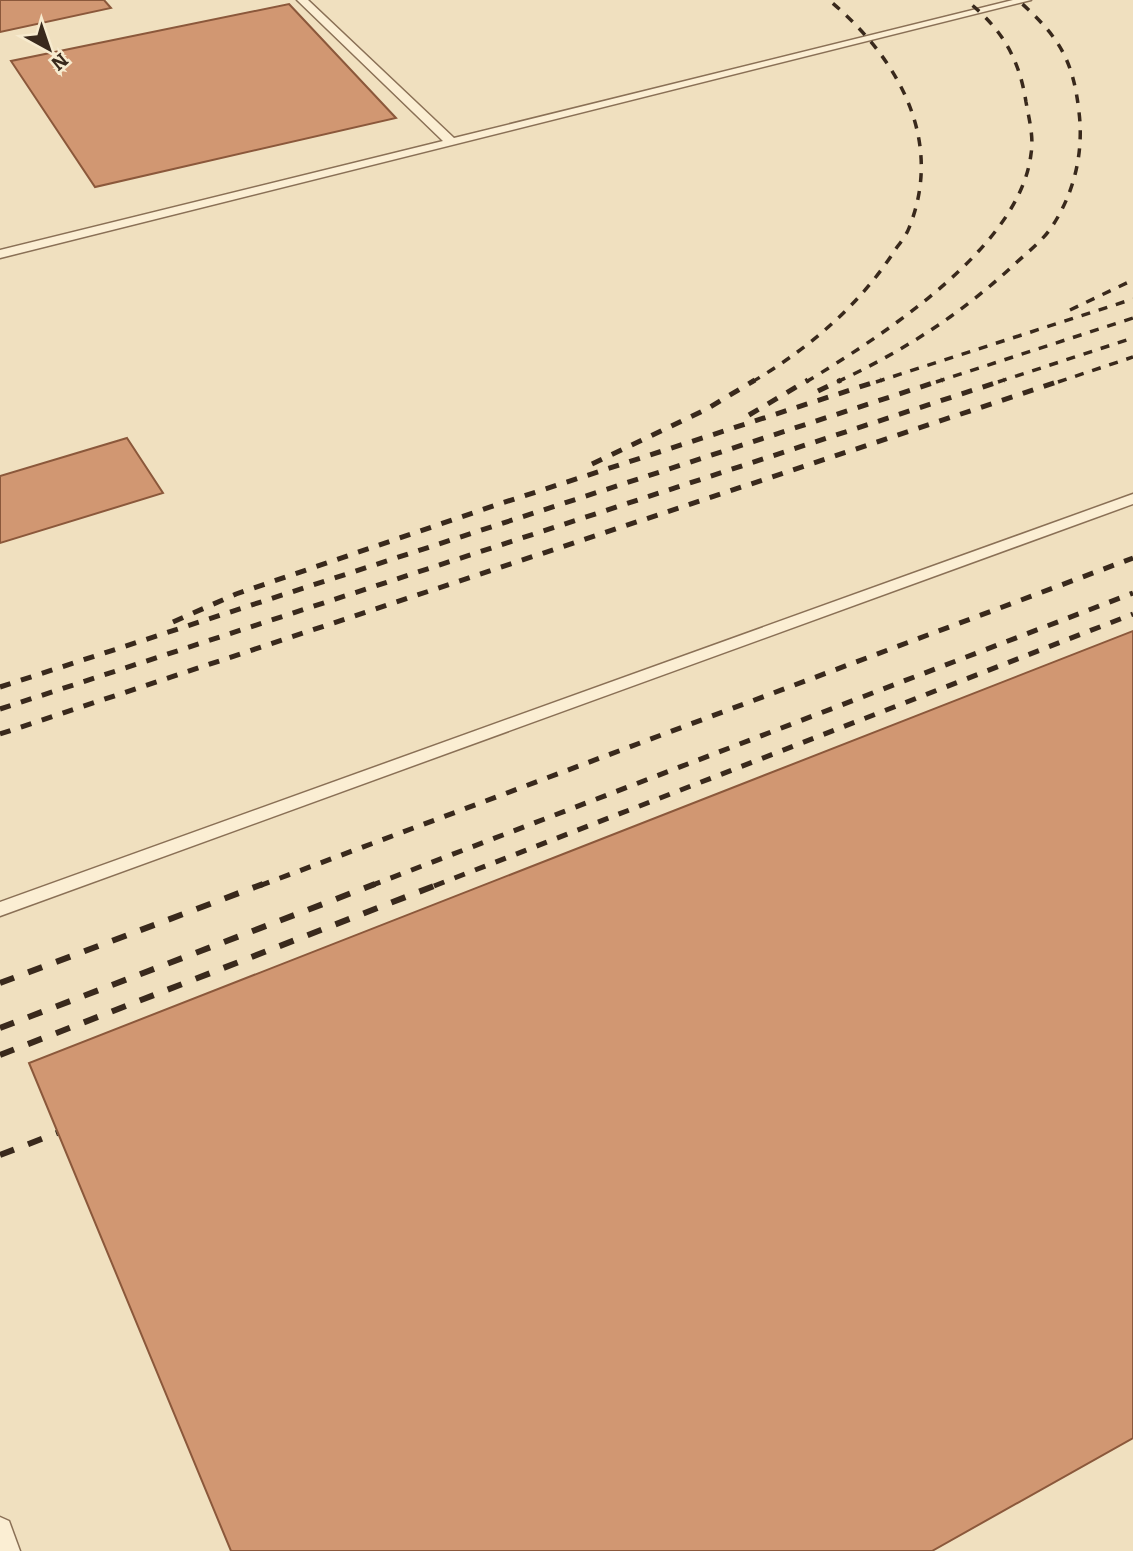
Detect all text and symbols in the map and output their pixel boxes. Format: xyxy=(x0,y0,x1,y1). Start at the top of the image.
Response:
north arrow xyxy=(14,14,84,84)
text: N xyxy=(46,48,73,75)

